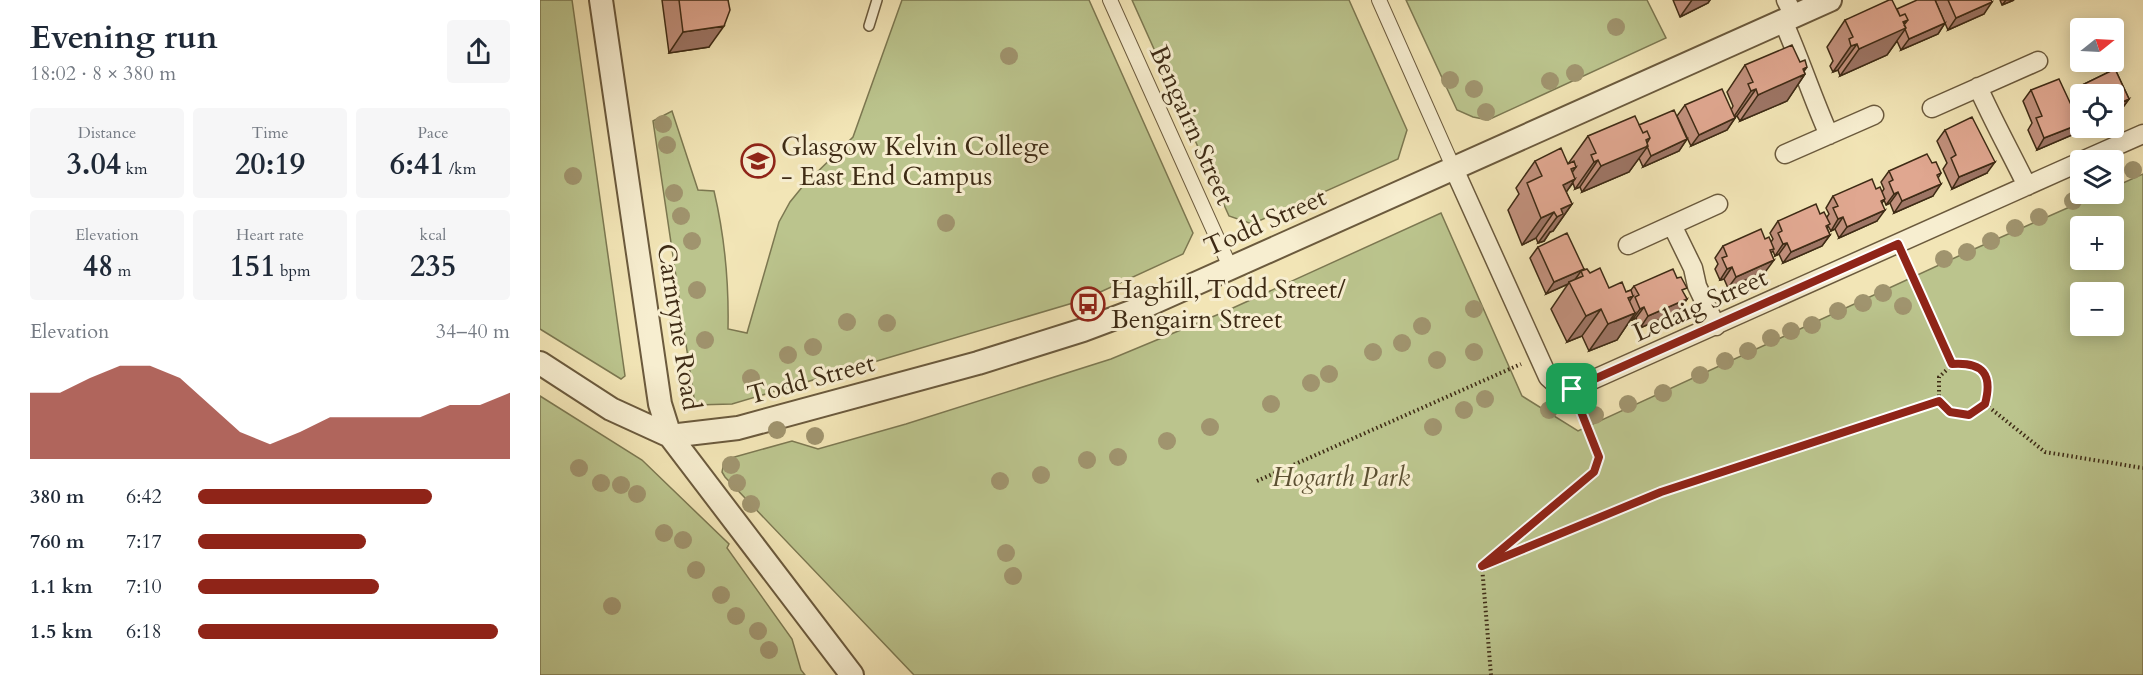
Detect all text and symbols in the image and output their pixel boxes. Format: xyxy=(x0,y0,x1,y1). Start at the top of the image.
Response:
text: Evening run xyxy=(30,15,218,60)
north arrow xyxy=(2070,18,2124,72)
map controls xyxy=(2070,18,2124,336)
button: share xyxy=(447,20,510,83)
street label: Bengairn Street xyxy=(1141,40,1243,210)
text: 18:02 · 8 × 380 m xyxy=(30,60,176,87)
button: locate xyxy=(2070,84,2124,138)
text: Distance xyxy=(78,122,136,144)
text: Time xyxy=(251,122,289,144)
text: Pace xyxy=(418,122,448,144)
place label: Glasgow Kelvin College - East End Campus xyxy=(781,129,1050,194)
school or university icon: Glasgow Kelvin College - East End Campus xyxy=(740,143,776,179)
text: 3.04 xyxy=(66,144,121,185)
text: 20:19 xyxy=(235,144,305,185)
text: 6:41 xyxy=(390,144,445,185)
button: layers xyxy=(2070,150,2124,204)
text: km xyxy=(121,158,148,180)
text: /km xyxy=(445,158,476,180)
street label: Todd Street xyxy=(1198,180,1332,264)
button: + xyxy=(2070,216,2124,270)
text: Elevation xyxy=(75,224,139,246)
text: Heart rate xyxy=(236,224,304,246)
text: kcal xyxy=(420,224,446,246)
street label: Carntyne Road xyxy=(649,241,709,413)
text: 48 xyxy=(83,246,113,287)
text: 151 xyxy=(229,246,276,287)
text: 235 xyxy=(410,246,456,287)
text: m xyxy=(113,260,131,282)
text: bpm xyxy=(276,260,311,282)
street label: Ledaig Street xyxy=(1627,260,1773,350)
place label: Haghill, Todd Street/ Bengairn Street xyxy=(1111,272,1346,337)
button: − xyxy=(2070,282,2124,336)
bus stop icon: Haghill, Todd Street/ Bengairn Street xyxy=(1070,286,1106,322)
text: Elevation xyxy=(30,318,109,345)
text: 34–40 m xyxy=(436,318,510,345)
street label: Todd Street xyxy=(744,345,878,413)
pin xyxy=(1546,363,1597,414)
icon: arrive xyxy=(1555,372,1588,405)
park label: Hogarth Park xyxy=(1272,460,1410,495)
text: 380 m xyxy=(30,483,85,510)
text: 6:42 xyxy=(126,483,162,510)
text: 760 m xyxy=(30,528,85,555)
text: 7:17 xyxy=(126,528,162,555)
text: 1.1 km xyxy=(30,573,93,600)
text: 7:10 xyxy=(126,573,162,600)
text: 1.5 km xyxy=(30,618,93,645)
text: 6:18 xyxy=(126,618,162,645)

